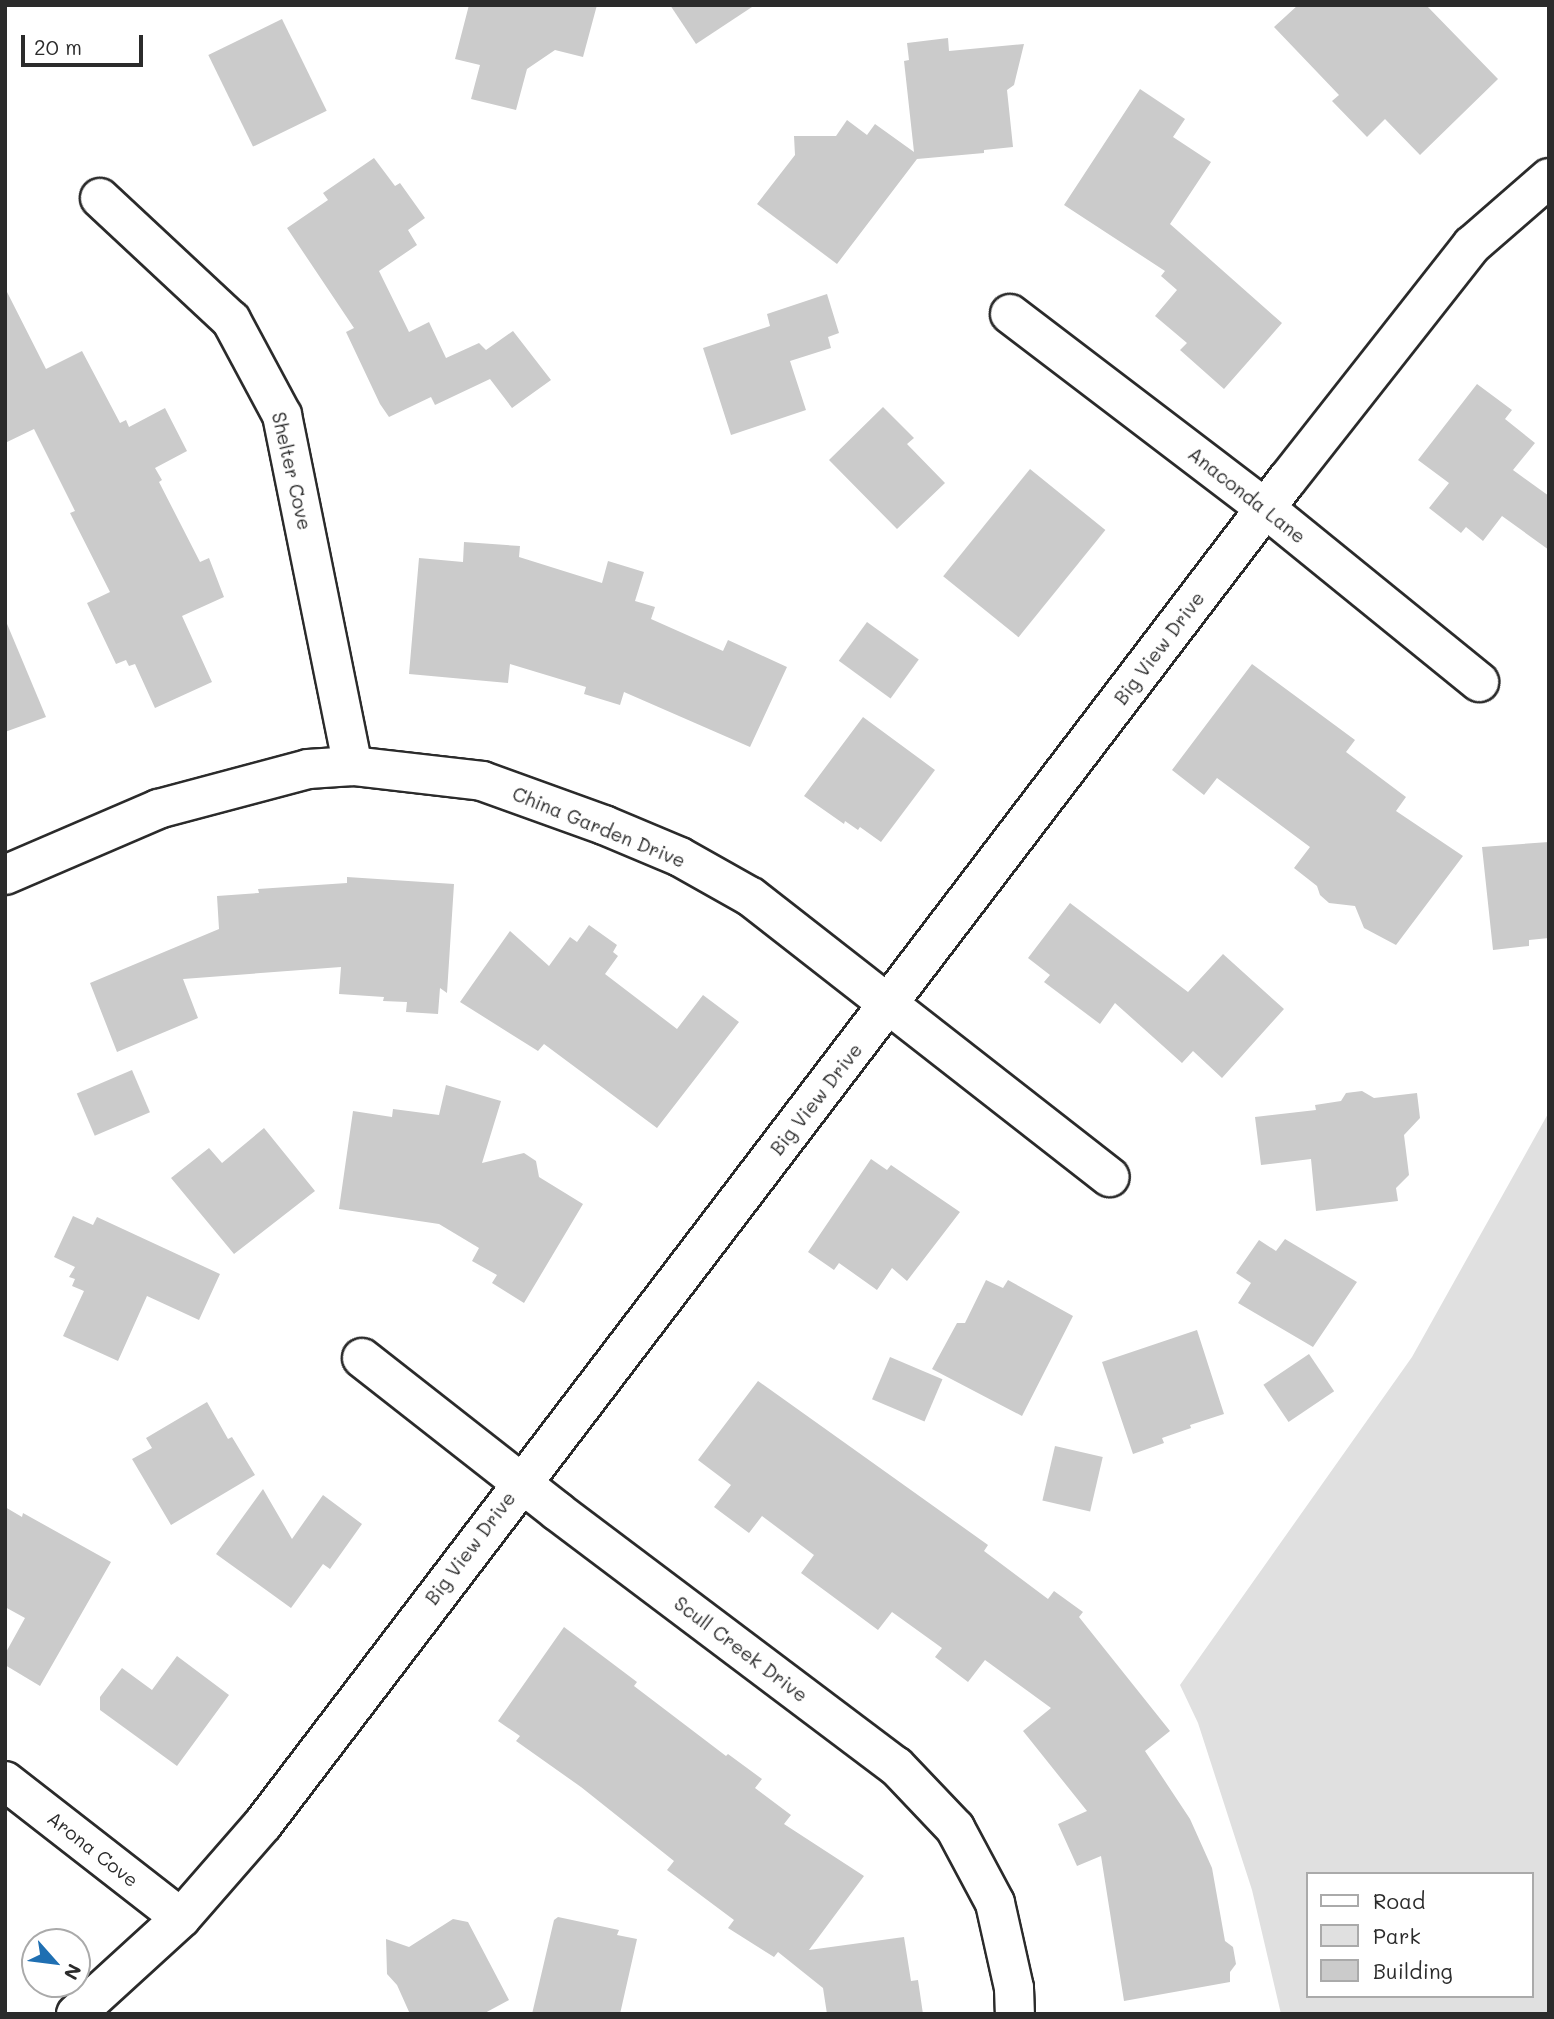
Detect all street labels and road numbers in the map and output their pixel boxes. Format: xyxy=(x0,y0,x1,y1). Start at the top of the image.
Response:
street label: Shelter Cove xyxy=(267,410,317,532)
street label: Anaconda Lane xyxy=(1184,442,1310,548)
street label: Big View Drive xyxy=(1109,587,1209,709)
street label: China Garden Drive xyxy=(509,782,689,872)
street label: Big View Drive xyxy=(765,1039,867,1159)
street label: Big View Drive xyxy=(420,1487,520,1609)
street label: Scull Creek Drive xyxy=(670,1591,812,1707)
street label: Arona Cove xyxy=(43,1806,143,1892)

